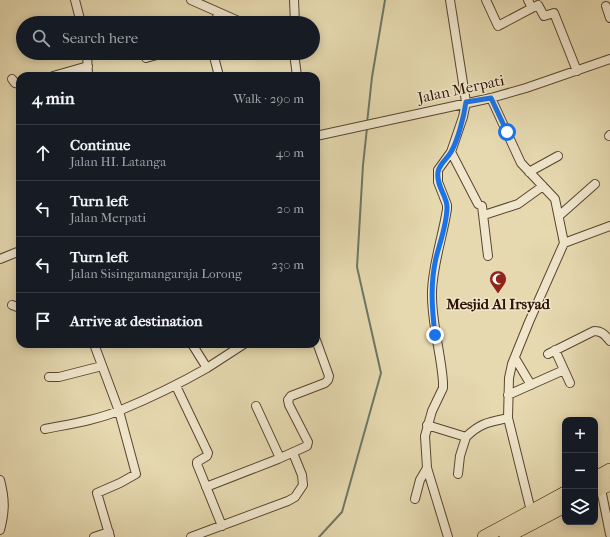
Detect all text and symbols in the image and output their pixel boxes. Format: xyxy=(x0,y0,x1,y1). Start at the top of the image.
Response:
search box xyxy=(16,16,320,60)
icon: search xyxy=(30,27,52,49)
text: Search here xyxy=(62,29,138,47)
street label: Jalan Merpati xyxy=(415,71,506,107)
text: 4 min xyxy=(32,88,75,108)
text: Walk · 290 m xyxy=(233,91,304,106)
route start xyxy=(498,123,516,141)
text: Continue xyxy=(70,136,130,154)
icon: ahead xyxy=(32,142,54,164)
text: 40 m xyxy=(276,145,304,160)
text: Jalan HI. Latanga xyxy=(70,154,166,169)
text: Turn left xyxy=(70,192,128,210)
icon: left xyxy=(32,198,54,220)
text: 20 m xyxy=(277,201,304,216)
text: Jalan Merpati xyxy=(70,210,146,225)
text: Turn left xyxy=(70,248,128,266)
icon: left xyxy=(32,254,54,276)
text: 230 m xyxy=(271,257,304,272)
text: Jalan Sisingamangaraja Lorong xyxy=(70,266,242,281)
mosque icon: Mesjid Al Irsyad xyxy=(488,269,508,294)
place label: Mesjid Al Irsyad xyxy=(445,295,551,313)
icon: arrive xyxy=(32,310,54,332)
text: Arrive at destination xyxy=(70,312,202,330)
route end xyxy=(426,326,444,344)
map controls xyxy=(562,417,598,525)
button: + xyxy=(562,417,598,453)
button: − xyxy=(562,453,598,489)
button: layers xyxy=(562,489,598,525)

